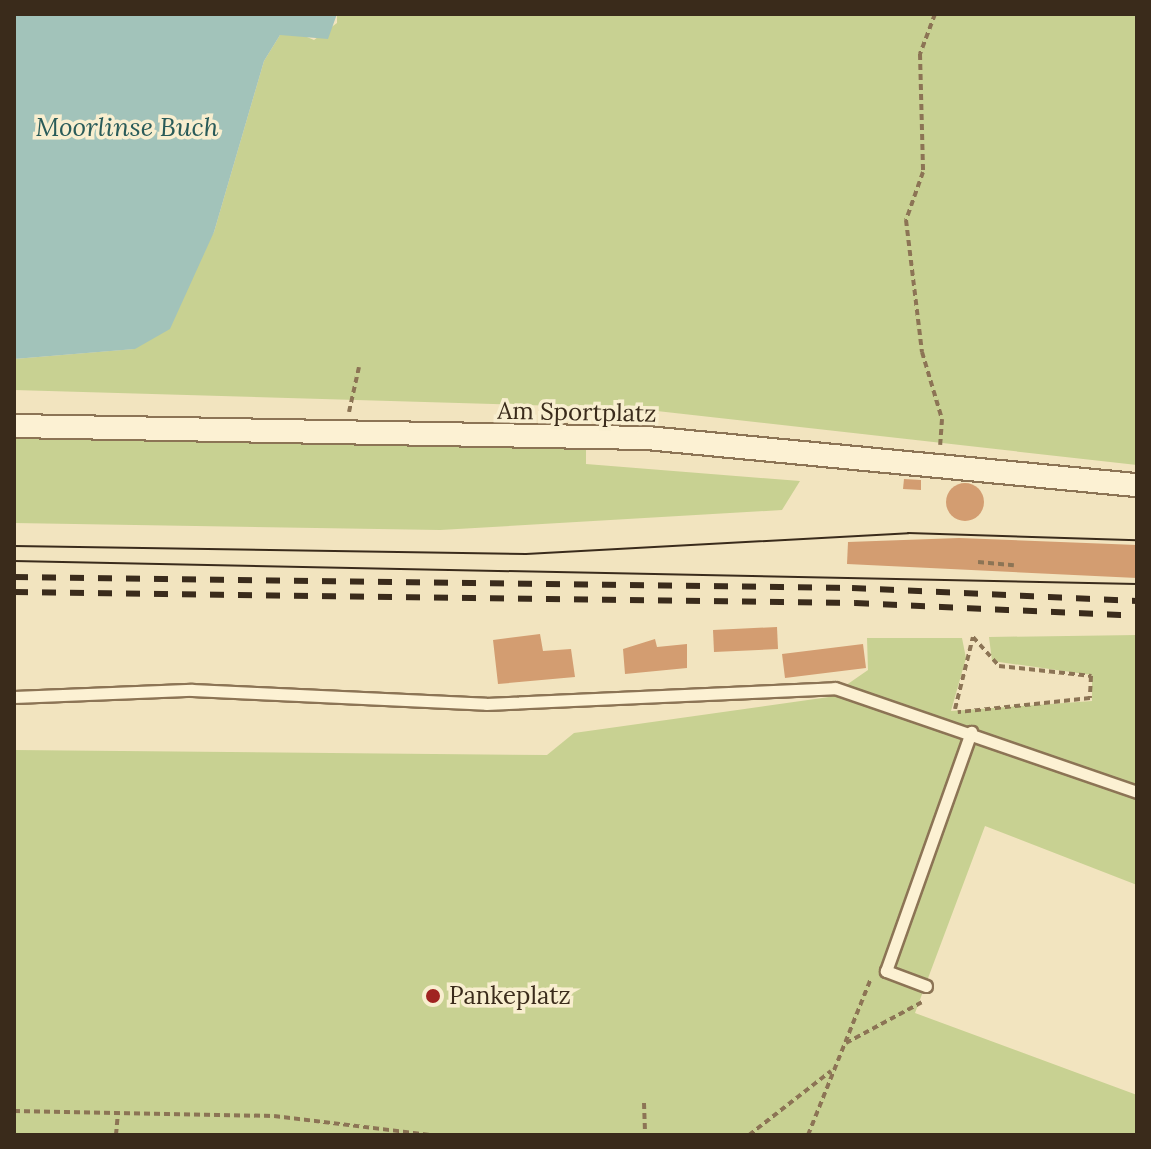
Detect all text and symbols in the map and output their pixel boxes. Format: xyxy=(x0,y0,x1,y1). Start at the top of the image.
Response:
water label: Moorlinse Buch xyxy=(35,111,219,143)
street label: Am Sportplatz xyxy=(497,396,657,428)
place label: Pankeplatz xyxy=(449,982,571,1010)
marker: Pankeplatz xyxy=(424,987,442,1005)

